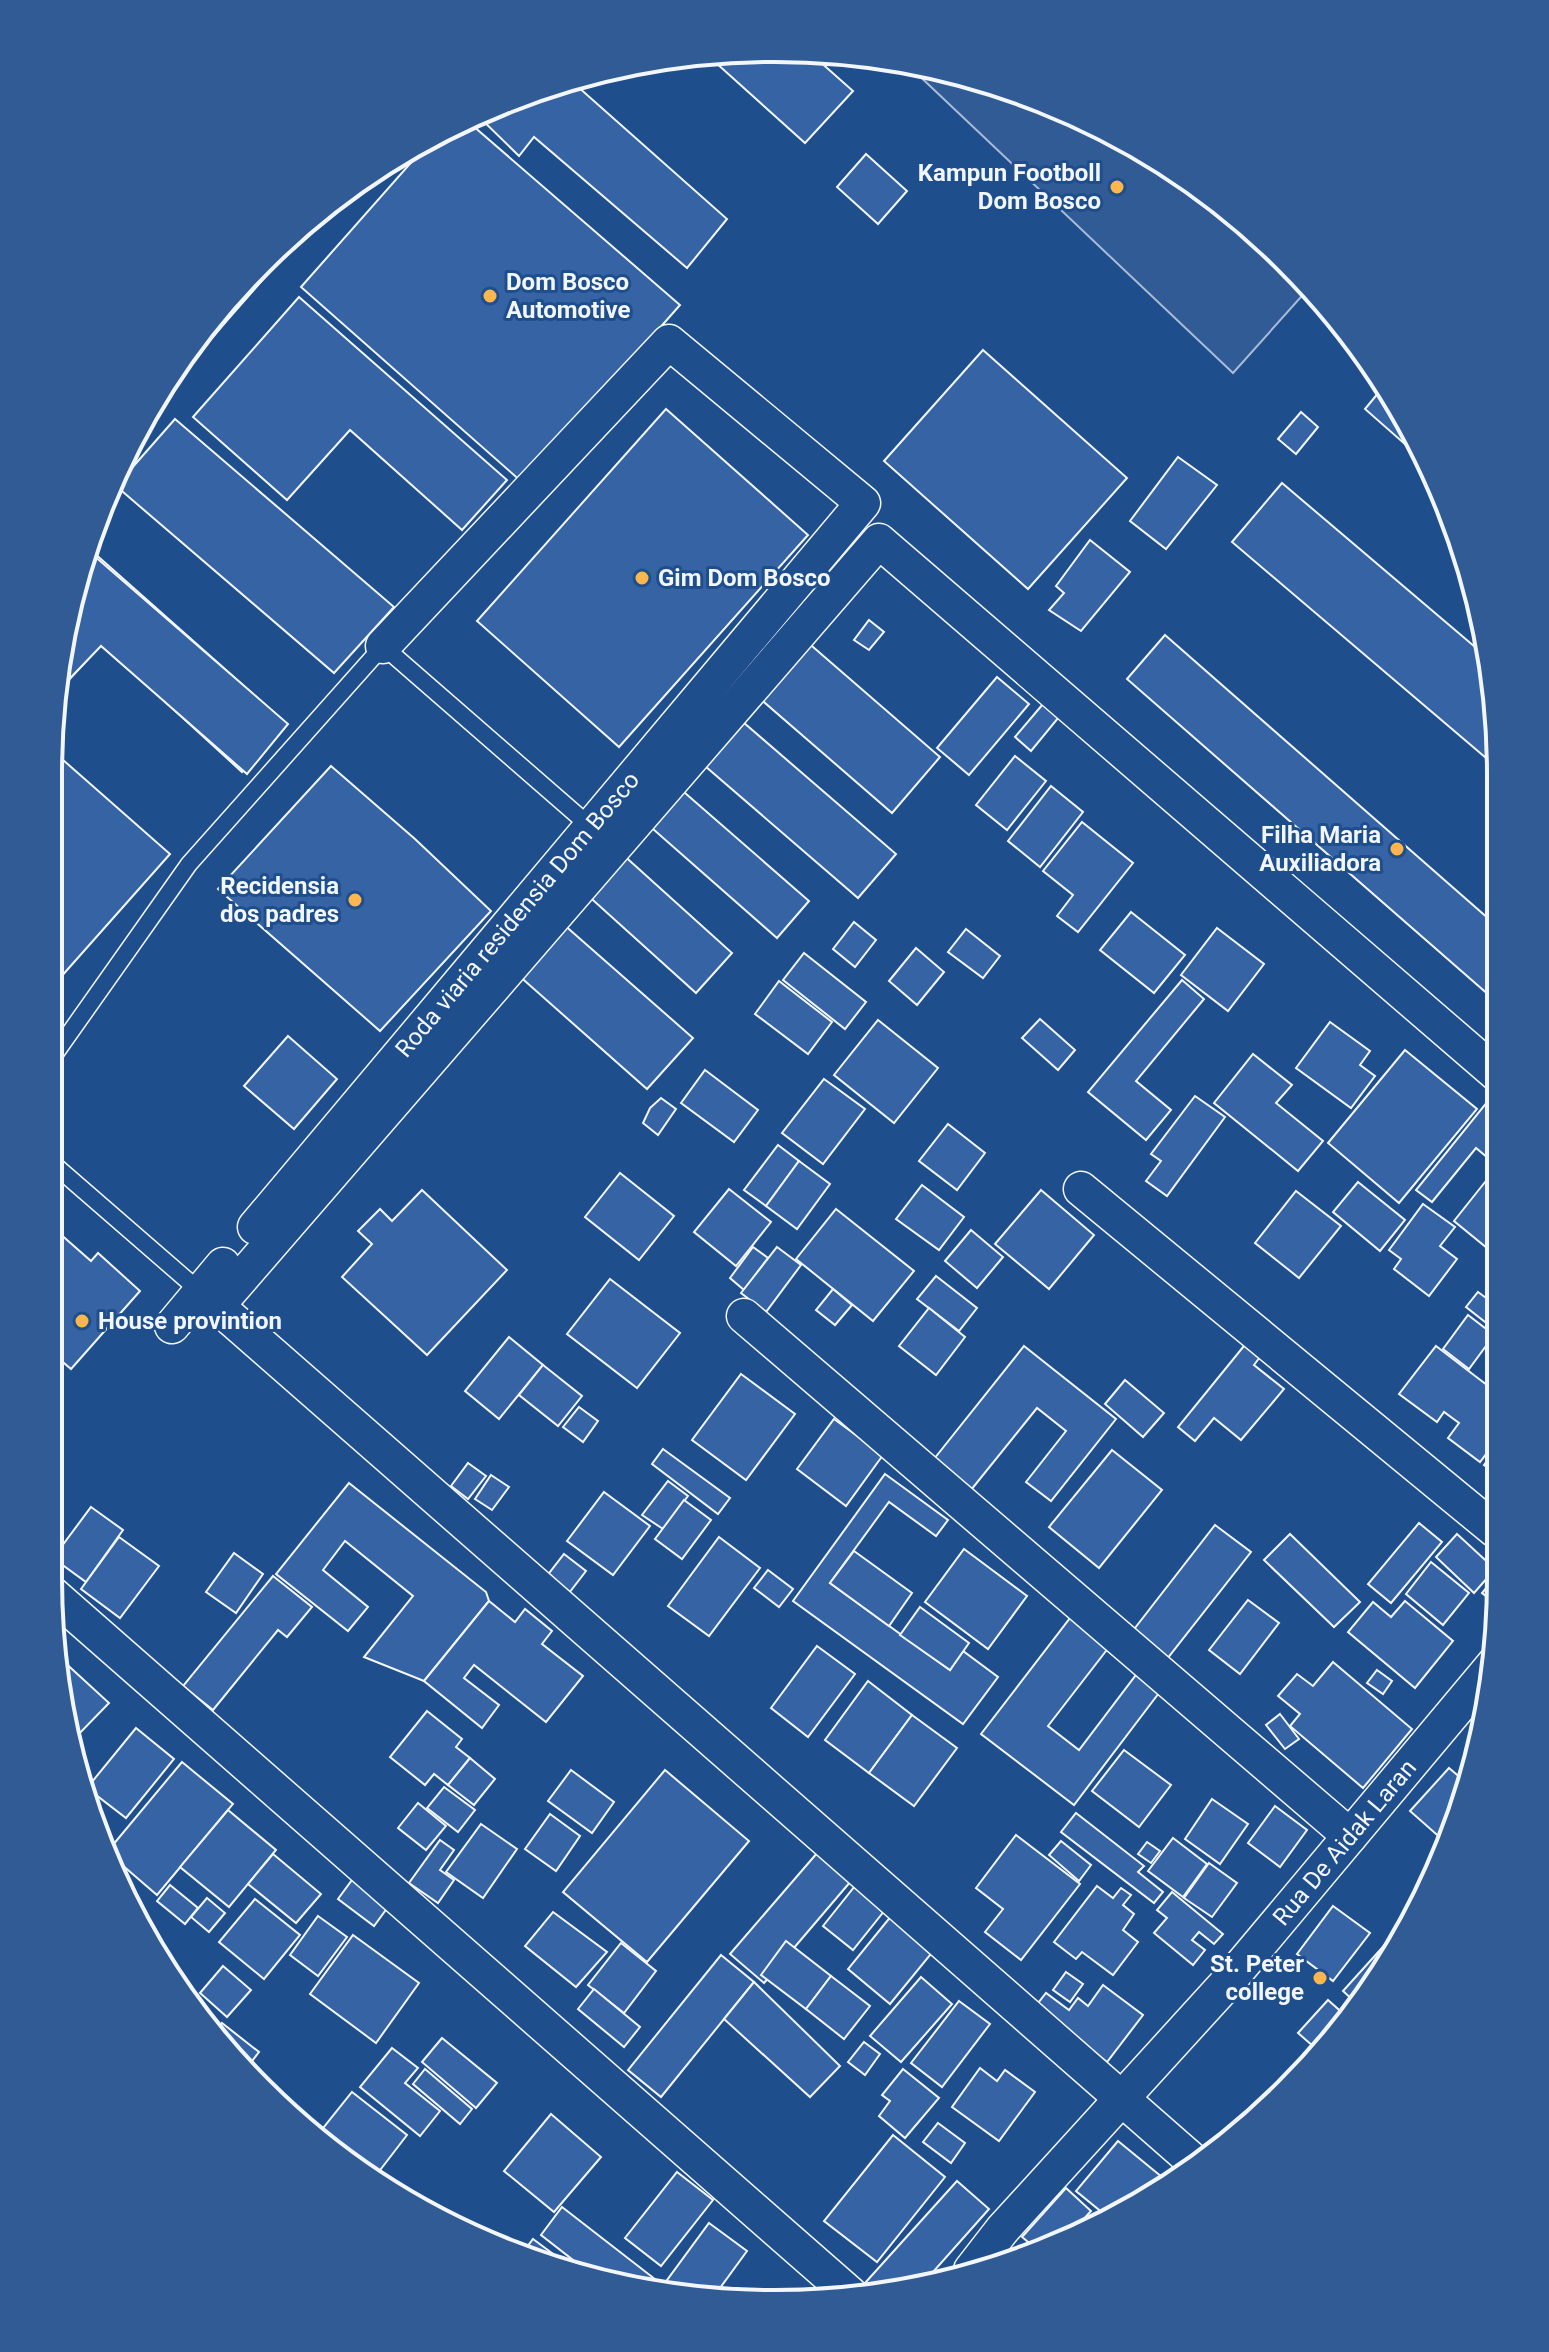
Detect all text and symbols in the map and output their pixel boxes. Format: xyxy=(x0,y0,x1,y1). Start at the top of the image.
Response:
place label: Kampun Footboll Dom Bosco xyxy=(918,159,1101,215)
marker: Kampun Footboll Dom Bosco xyxy=(1108,178,1126,196)
place label: Dom Bosco Automotive xyxy=(506,268,631,324)
marker: Dom Bosco Automotive xyxy=(481,287,499,305)
place label: Gim Dom Bosco xyxy=(658,564,831,592)
marker: Gim Dom Bosco xyxy=(633,569,651,587)
street label: Roda viaria residensia Dom Bosco xyxy=(390,766,645,1063)
place label: Filha Maria Auxiliadora xyxy=(1259,821,1381,877)
marker: Filha Maria Auxiliadora xyxy=(1388,840,1406,858)
place label: Recidensia dos padres xyxy=(220,872,339,928)
marker: Recidensia dos padres xyxy=(346,891,364,909)
place label: House provintion xyxy=(98,1307,282,1335)
marker: House provintion xyxy=(73,1312,91,1330)
street label: Rua De Aidak Laran xyxy=(1267,1754,1422,1931)
place label: St. Peter college xyxy=(1210,1950,1304,2006)
marker: St. Peter college xyxy=(1311,1969,1329,1987)

